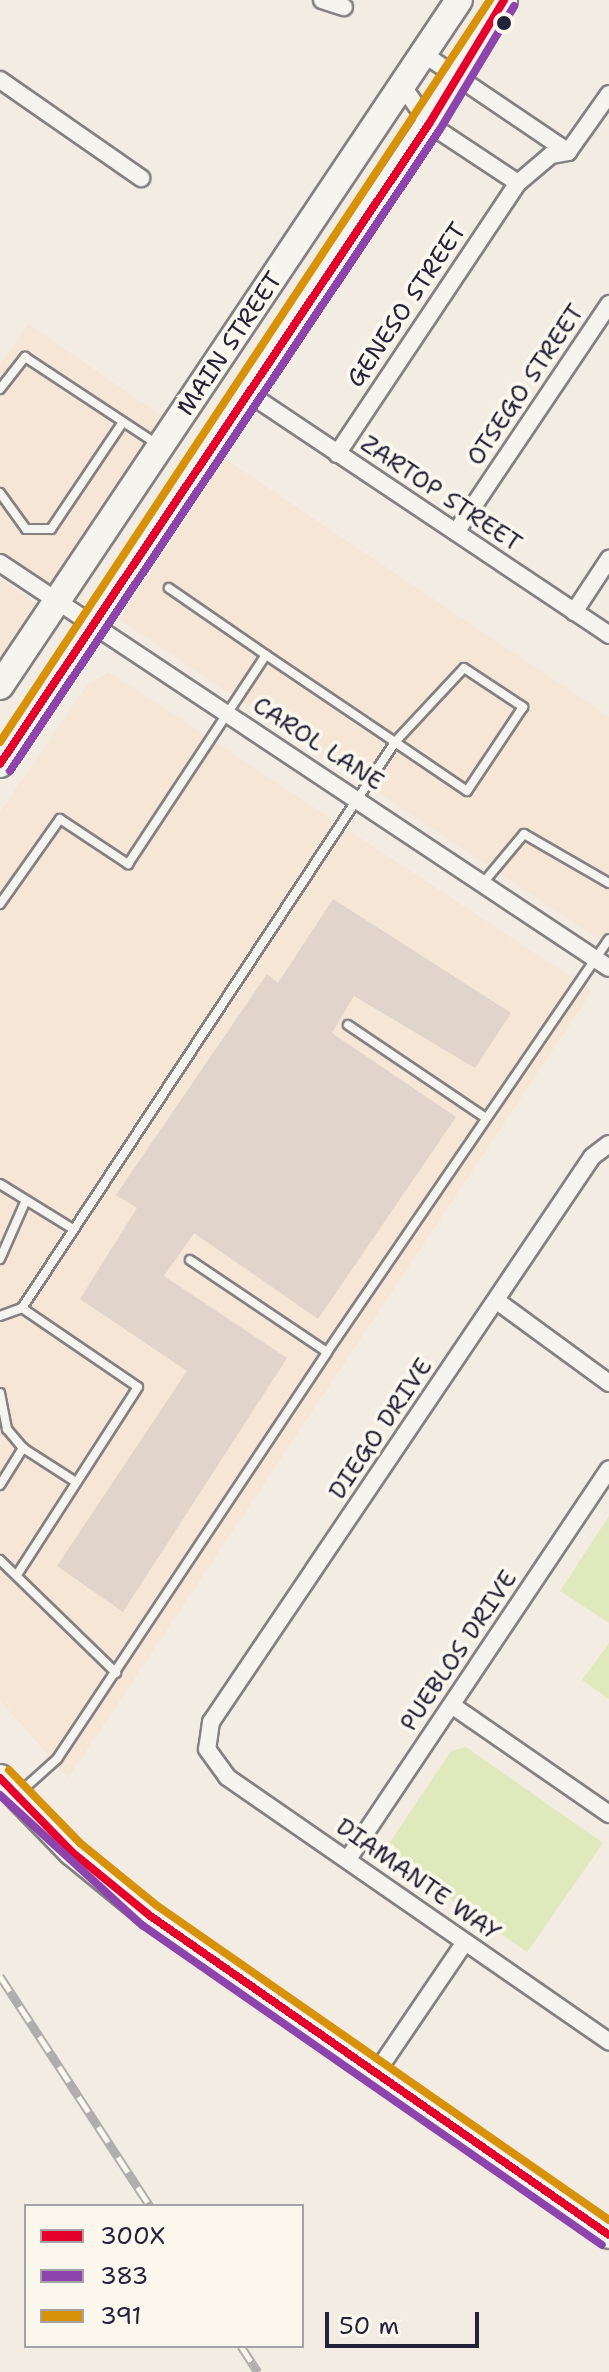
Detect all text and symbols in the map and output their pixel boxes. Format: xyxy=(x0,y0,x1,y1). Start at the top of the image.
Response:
unlabelled marker xyxy=(496,15,512,31)
street label: GENESO STREET xyxy=(341,217,473,393)
street label: MAIN STREET xyxy=(171,267,289,421)
street label: OTSEGO STREET xyxy=(461,299,591,471)
street label: ZARTOP STREET xyxy=(355,430,527,558)
street label: CAROL LANE xyxy=(247,691,389,797)
street label: DIEGO DRIVE xyxy=(323,1353,439,1505)
street label: PUEBLOS DRIVE xyxy=(395,1565,523,1737)
street label: DIAMANTE WAY xyxy=(330,1813,506,1947)
legend xyxy=(24,2204,304,2348)
text: 300X xyxy=(100,2220,165,2252)
text: 383 xyxy=(100,2260,148,2292)
scale bar xyxy=(329,2296,483,2346)
text: 391 xyxy=(100,2300,142,2332)
text: 50 m xyxy=(339,2310,399,2342)

